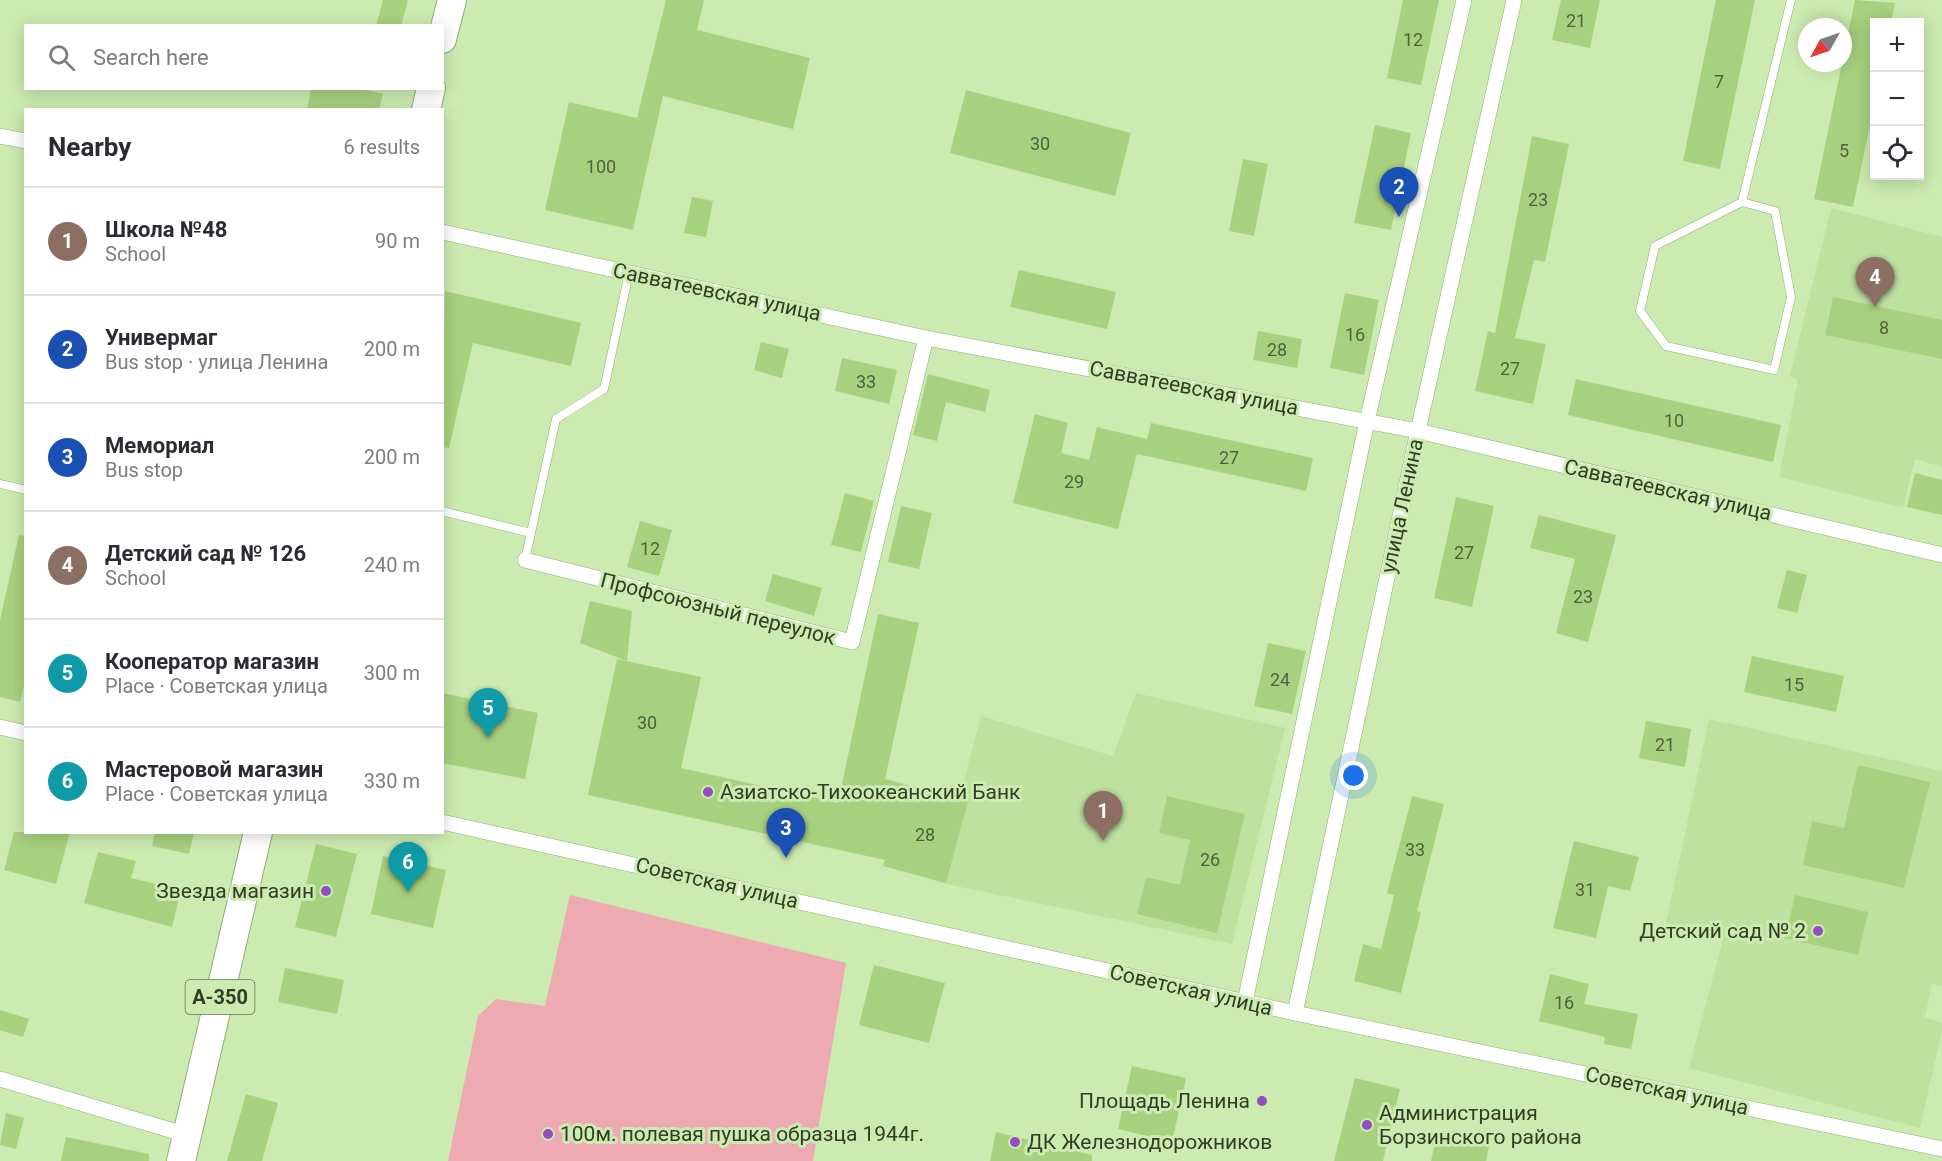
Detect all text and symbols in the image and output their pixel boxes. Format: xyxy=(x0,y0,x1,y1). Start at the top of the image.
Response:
house number: 21 xyxy=(1566,10,1586,31)
north arrow xyxy=(1798,18,1852,72)
map controls xyxy=(1870,18,1924,180)
button: + xyxy=(1870,18,1924,72)
search box xyxy=(24,24,444,90)
house number: 12 xyxy=(1403,29,1423,50)
icon: search xyxy=(45,41,78,74)
text: Search here xyxy=(93,45,209,70)
house number: 7 xyxy=(1714,71,1724,92)
button: − xyxy=(1870,72,1924,126)
button: locate xyxy=(1870,126,1924,180)
text: Nearby xyxy=(48,132,131,162)
house number: 30 xyxy=(1030,133,1050,154)
text: 6 results xyxy=(344,135,420,159)
house number: 5 xyxy=(1839,140,1849,161)
house number: 100 xyxy=(586,156,616,177)
pin: 2 xyxy=(1380,168,1418,217)
house number: 23 xyxy=(1528,189,1548,210)
text: Школа №48 xyxy=(105,217,227,242)
text: 1 xyxy=(62,229,73,253)
text: 90 m xyxy=(375,229,420,253)
text: School xyxy=(105,242,166,266)
street label: Савватеевская улица xyxy=(611,258,823,326)
pin: 4 xyxy=(1856,258,1894,307)
house number: 8 xyxy=(1879,317,1889,338)
house number: 16 xyxy=(1345,324,1365,345)
text: Универмаг xyxy=(105,325,217,350)
text: 2 xyxy=(62,337,73,361)
text: 200 m xyxy=(364,337,420,361)
house number: 28 xyxy=(1267,339,1287,360)
text: Bus stop · улица Ленина xyxy=(105,350,328,374)
street label: Савватеевская улица xyxy=(1088,356,1300,420)
house number: 27 xyxy=(1500,358,1520,379)
house number: 33 xyxy=(856,371,876,392)
house number: 10 xyxy=(1664,410,1684,431)
text: Мемориал xyxy=(105,433,214,458)
street label: улица Ленина xyxy=(1376,437,1428,575)
text: 3 xyxy=(62,445,73,469)
text: 200 m xyxy=(364,445,420,469)
house number: 27 xyxy=(1219,447,1239,468)
street label: Савватеевская улица xyxy=(1562,454,1774,526)
text: Bus stop xyxy=(105,458,183,482)
house number: 29 xyxy=(1064,471,1084,492)
house number: 12 xyxy=(640,538,660,559)
text: Детский сад № 126 xyxy=(105,541,306,566)
house number: 27 xyxy=(1454,542,1474,563)
text: 4 xyxy=(62,553,73,577)
text: 240 m xyxy=(364,553,420,577)
text: School xyxy=(105,566,166,590)
street label: Профсоюзный переулок xyxy=(598,568,839,650)
house number: 23 xyxy=(1573,586,1593,607)
text: Кооператор магазин xyxy=(105,649,319,674)
text: 5 xyxy=(62,661,73,685)
text: 300 m xyxy=(364,661,420,685)
house number: 24 xyxy=(1270,669,1290,690)
text: Place · Советская улица xyxy=(105,674,328,698)
house number: 15 xyxy=(1784,674,1804,695)
pin: 5 xyxy=(468,688,508,738)
house number: 30 xyxy=(637,712,657,733)
house number: 21 xyxy=(1655,734,1675,755)
text: Мастеровой магазин xyxy=(105,757,323,782)
your location xyxy=(1339,761,1368,790)
text: 6 xyxy=(62,769,73,793)
text: 330 m xyxy=(364,769,420,793)
place label: Азиатско-Тихоокеанский Банк xyxy=(720,780,1021,804)
text: Place · Советская улица xyxy=(105,782,328,806)
marker: Азиатско-Тихоокеанский Банк xyxy=(701,785,715,799)
pin: 1 xyxy=(1084,792,1122,841)
pin: 3 xyxy=(766,808,806,858)
house number: 28 xyxy=(915,824,935,845)
house number: 33 xyxy=(1405,839,1425,860)
pin: 6 xyxy=(388,842,428,892)
house number: 26 xyxy=(1200,849,1220,870)
street label: Советская улица xyxy=(633,853,801,913)
place label: Звезда магазин xyxy=(156,879,314,903)
house number: 31 xyxy=(1575,879,1595,900)
marker: Звезда магазин xyxy=(319,884,333,898)
place label: Детский сад № 2 xyxy=(1639,919,1806,943)
marker: Детский сад № 2 xyxy=(1811,924,1825,938)
street label: Советская улица xyxy=(1107,960,1275,1020)
road number: А-350 xyxy=(186,980,254,1014)
house number: 16 xyxy=(1554,992,1574,1013)
street label: Советская улица xyxy=(1583,1062,1751,1120)
place label: Площадь Ленина xyxy=(1079,1089,1250,1113)
marker: Площадь Ленина xyxy=(1255,1094,1269,1108)
place label: Администрация Борзинского района xyxy=(1379,1101,1582,1149)
marker: Администрация Борзинского района xyxy=(1360,1118,1374,1132)
place label: 100м. полевая пушка образца 1944г. xyxy=(560,1122,924,1146)
marker: 100м. полевая пушка образца 1944г. xyxy=(541,1127,555,1141)
place label: ДК Железнодорожников xyxy=(1027,1130,1272,1154)
marker: ДК Железнодорожников xyxy=(1008,1135,1022,1149)

